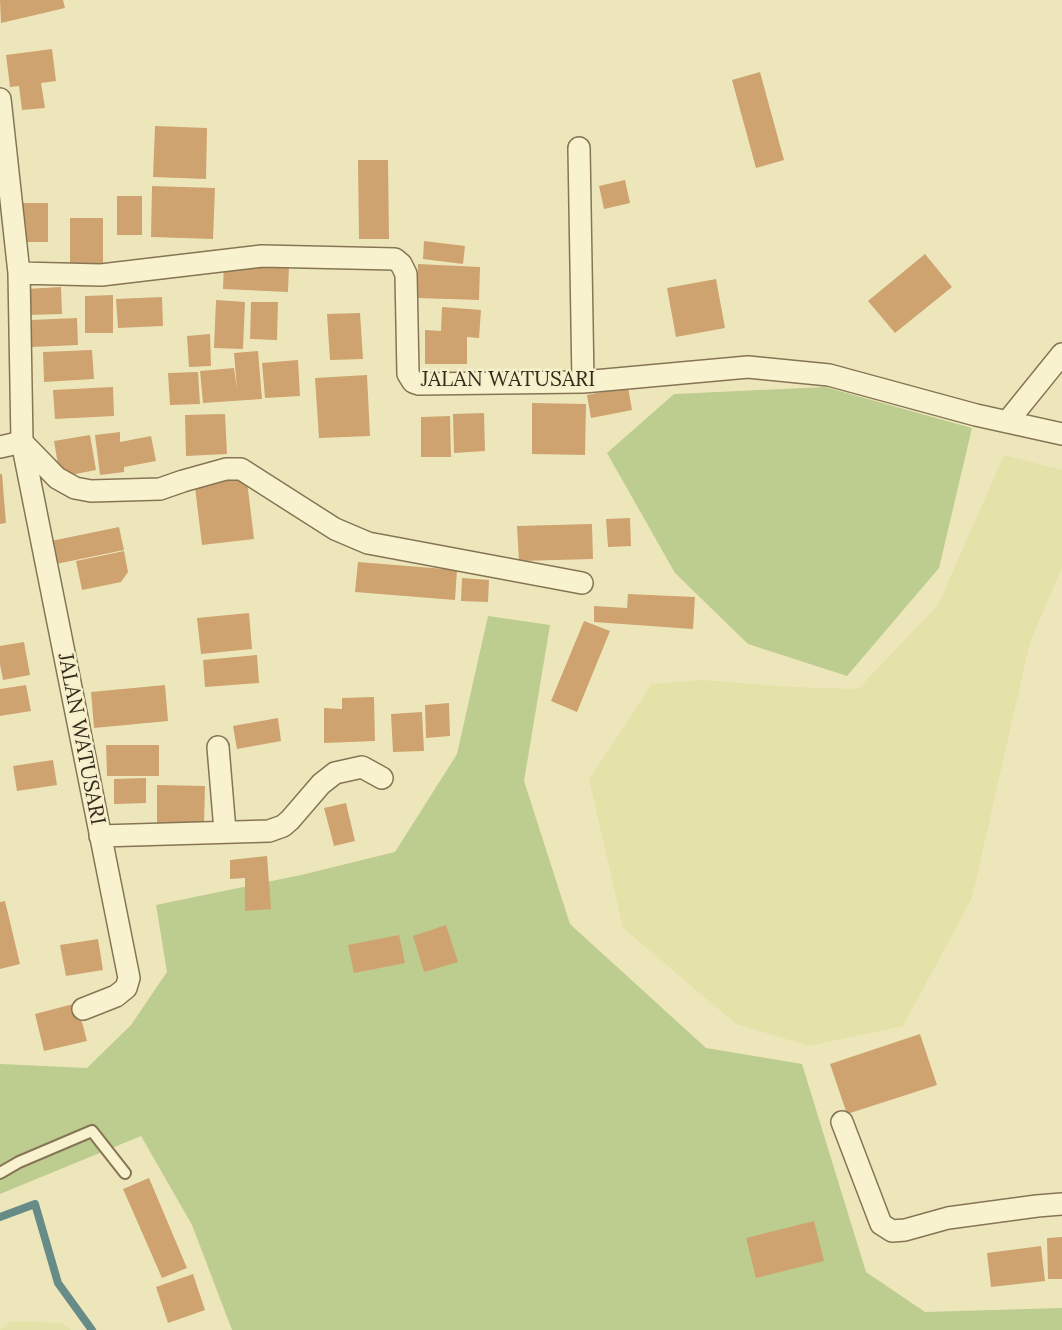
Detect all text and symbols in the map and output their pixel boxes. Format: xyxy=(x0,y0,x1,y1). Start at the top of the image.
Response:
street label: JALAN WATUSARI xyxy=(421,367,595,393)
street label: JALAN WATUSARI xyxy=(52,651,110,827)

